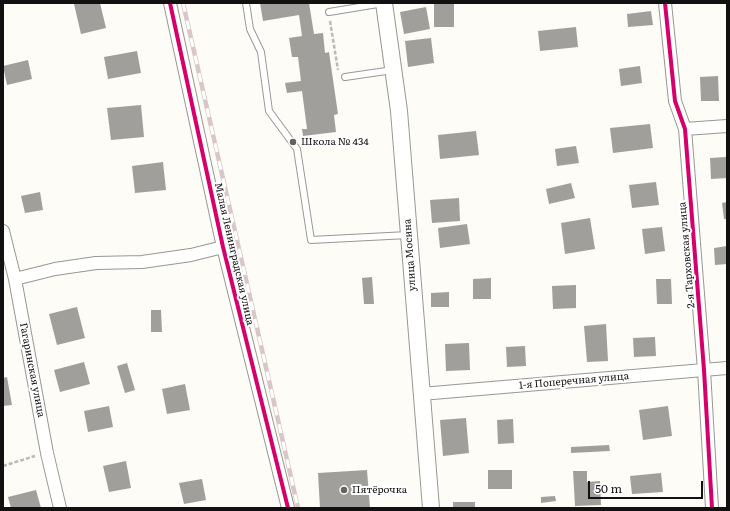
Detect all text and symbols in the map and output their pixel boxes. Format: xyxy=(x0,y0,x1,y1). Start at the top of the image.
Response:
place label: Школа № 434 xyxy=(301,136,369,148)
marker: Школа № 434 xyxy=(288,137,298,147)
street label: Малая Ленинградская улица xyxy=(212,182,256,326)
street label: 2-я Тарховская улица xyxy=(676,201,698,309)
street label: улица Мосина xyxy=(401,218,419,292)
street label: Гагаринская улица xyxy=(17,322,47,418)
street label: 1-я Поперечная улица xyxy=(518,370,630,392)
scale bar xyxy=(590,473,705,499)
text: 50 m xyxy=(595,479,622,497)
place label: Пятёрочка xyxy=(352,484,407,496)
marker: Пятёрочка xyxy=(339,485,349,495)

